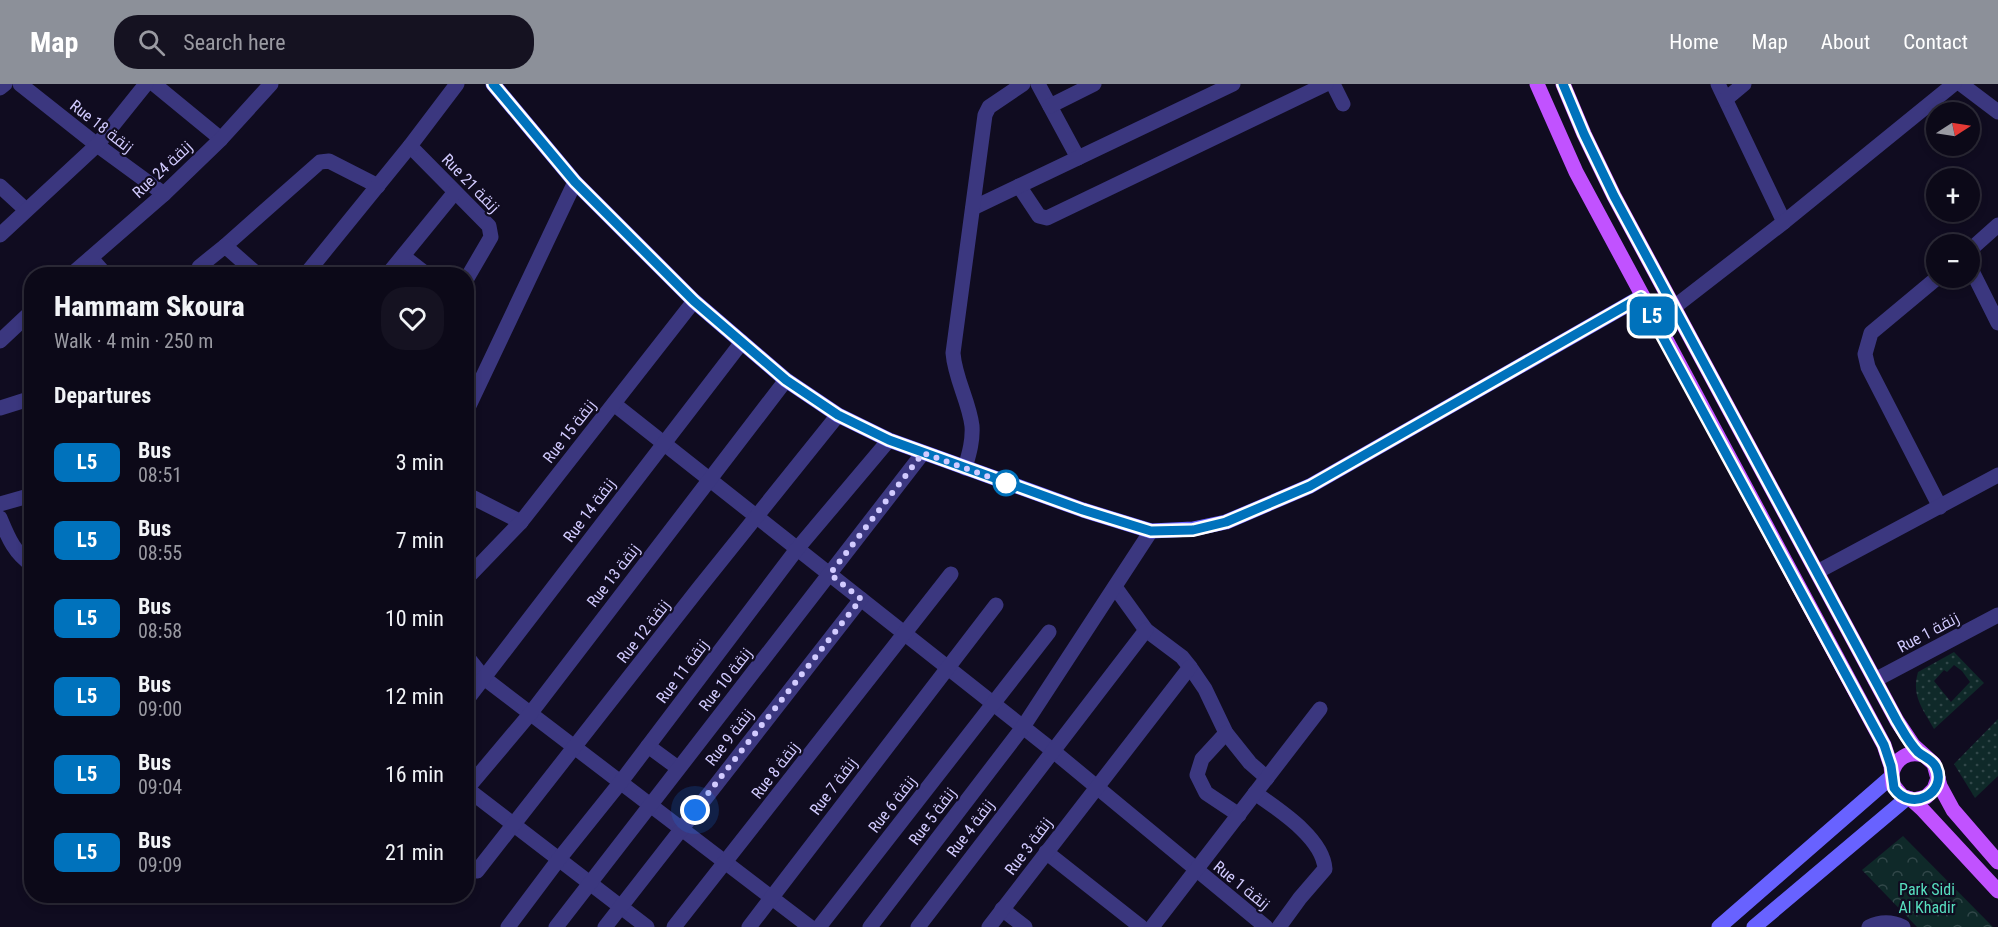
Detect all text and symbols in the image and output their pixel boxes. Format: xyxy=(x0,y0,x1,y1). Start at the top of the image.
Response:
search box xyxy=(114,15,534,69)
text: Map xyxy=(30,26,78,59)
icon: search xyxy=(135,26,168,59)
text: Search here xyxy=(183,30,286,55)
text: Home xyxy=(1669,30,1719,54)
text: Map xyxy=(1752,30,1788,54)
text: About xyxy=(1821,30,1870,54)
text: Contact xyxy=(1903,30,1968,54)
street label: Rue 18 زنقة xyxy=(66,96,137,157)
north arrow xyxy=(1926,102,1980,156)
map controls xyxy=(1926,102,1980,288)
street label: Rue 24 زنقة xyxy=(128,137,196,202)
street label: Rue 21 زنقة xyxy=(438,150,503,217)
button: + xyxy=(1926,168,1980,222)
button: − xyxy=(1926,234,1980,288)
button: heart xyxy=(381,287,444,350)
text: Hammam Skoura xyxy=(54,290,245,323)
line badge: L5 xyxy=(1625,296,1679,336)
text: L5 xyxy=(1642,304,1662,328)
text: Walk · 4 min · 250 m xyxy=(54,329,213,353)
text: Departures xyxy=(54,383,151,408)
street label: Rue 15 زنقة xyxy=(539,396,600,467)
text: Bus xyxy=(138,438,171,463)
text: L5 xyxy=(77,450,97,474)
text: 3 min xyxy=(396,450,444,475)
text: 08:51 xyxy=(138,463,182,487)
unlabelled marker xyxy=(993,470,1019,496)
street label: Rue 14 زنقة xyxy=(559,475,620,546)
text: Bus xyxy=(138,516,171,541)
text: L5 xyxy=(77,528,97,552)
text: 7 min xyxy=(396,528,444,553)
street label: Rue 13 زنقة xyxy=(583,540,644,611)
text: 08:55 xyxy=(138,541,182,565)
text: Bus xyxy=(138,594,171,619)
street label: Rue 12 زنقة xyxy=(613,596,674,667)
text: L5 xyxy=(77,606,97,630)
text: 10 min xyxy=(385,606,444,631)
street label: Rue 1 زنقة xyxy=(1894,608,1962,657)
text: 08:58 xyxy=(138,619,182,643)
street label: Rue 11 زنقة xyxy=(652,636,713,707)
street label: Rue 10 زنقة xyxy=(695,644,756,715)
text: Bus xyxy=(138,672,171,697)
text: L5 xyxy=(77,684,97,708)
text: 12 min xyxy=(385,684,444,709)
text: 09:00 xyxy=(138,697,182,721)
street label: Rue 9 زنقة xyxy=(701,705,757,770)
street label: Rue 8 زنقة xyxy=(747,738,803,803)
text: Bus xyxy=(138,750,171,775)
street label: Rue 7 زنقة xyxy=(806,754,861,819)
text: L5 xyxy=(77,762,97,786)
text: 16 min xyxy=(385,762,444,787)
street label: Rue 6 زنقة xyxy=(864,772,920,837)
text: 09:04 xyxy=(138,775,182,799)
street label: Rue 5 زنقة xyxy=(905,784,960,849)
your location xyxy=(680,795,710,825)
street label: Rue 4 زنقة xyxy=(943,796,998,861)
street label: Rue 3 زنقة xyxy=(1001,814,1056,879)
text: Bus xyxy=(138,828,171,853)
text: L5 xyxy=(77,840,97,864)
text: 21 min xyxy=(385,840,444,865)
text: 09:09 xyxy=(138,853,182,877)
street label: Rue 1 زنقة xyxy=(1210,857,1274,914)
park label: Park Sidi Al Khadir xyxy=(1898,880,1956,917)

